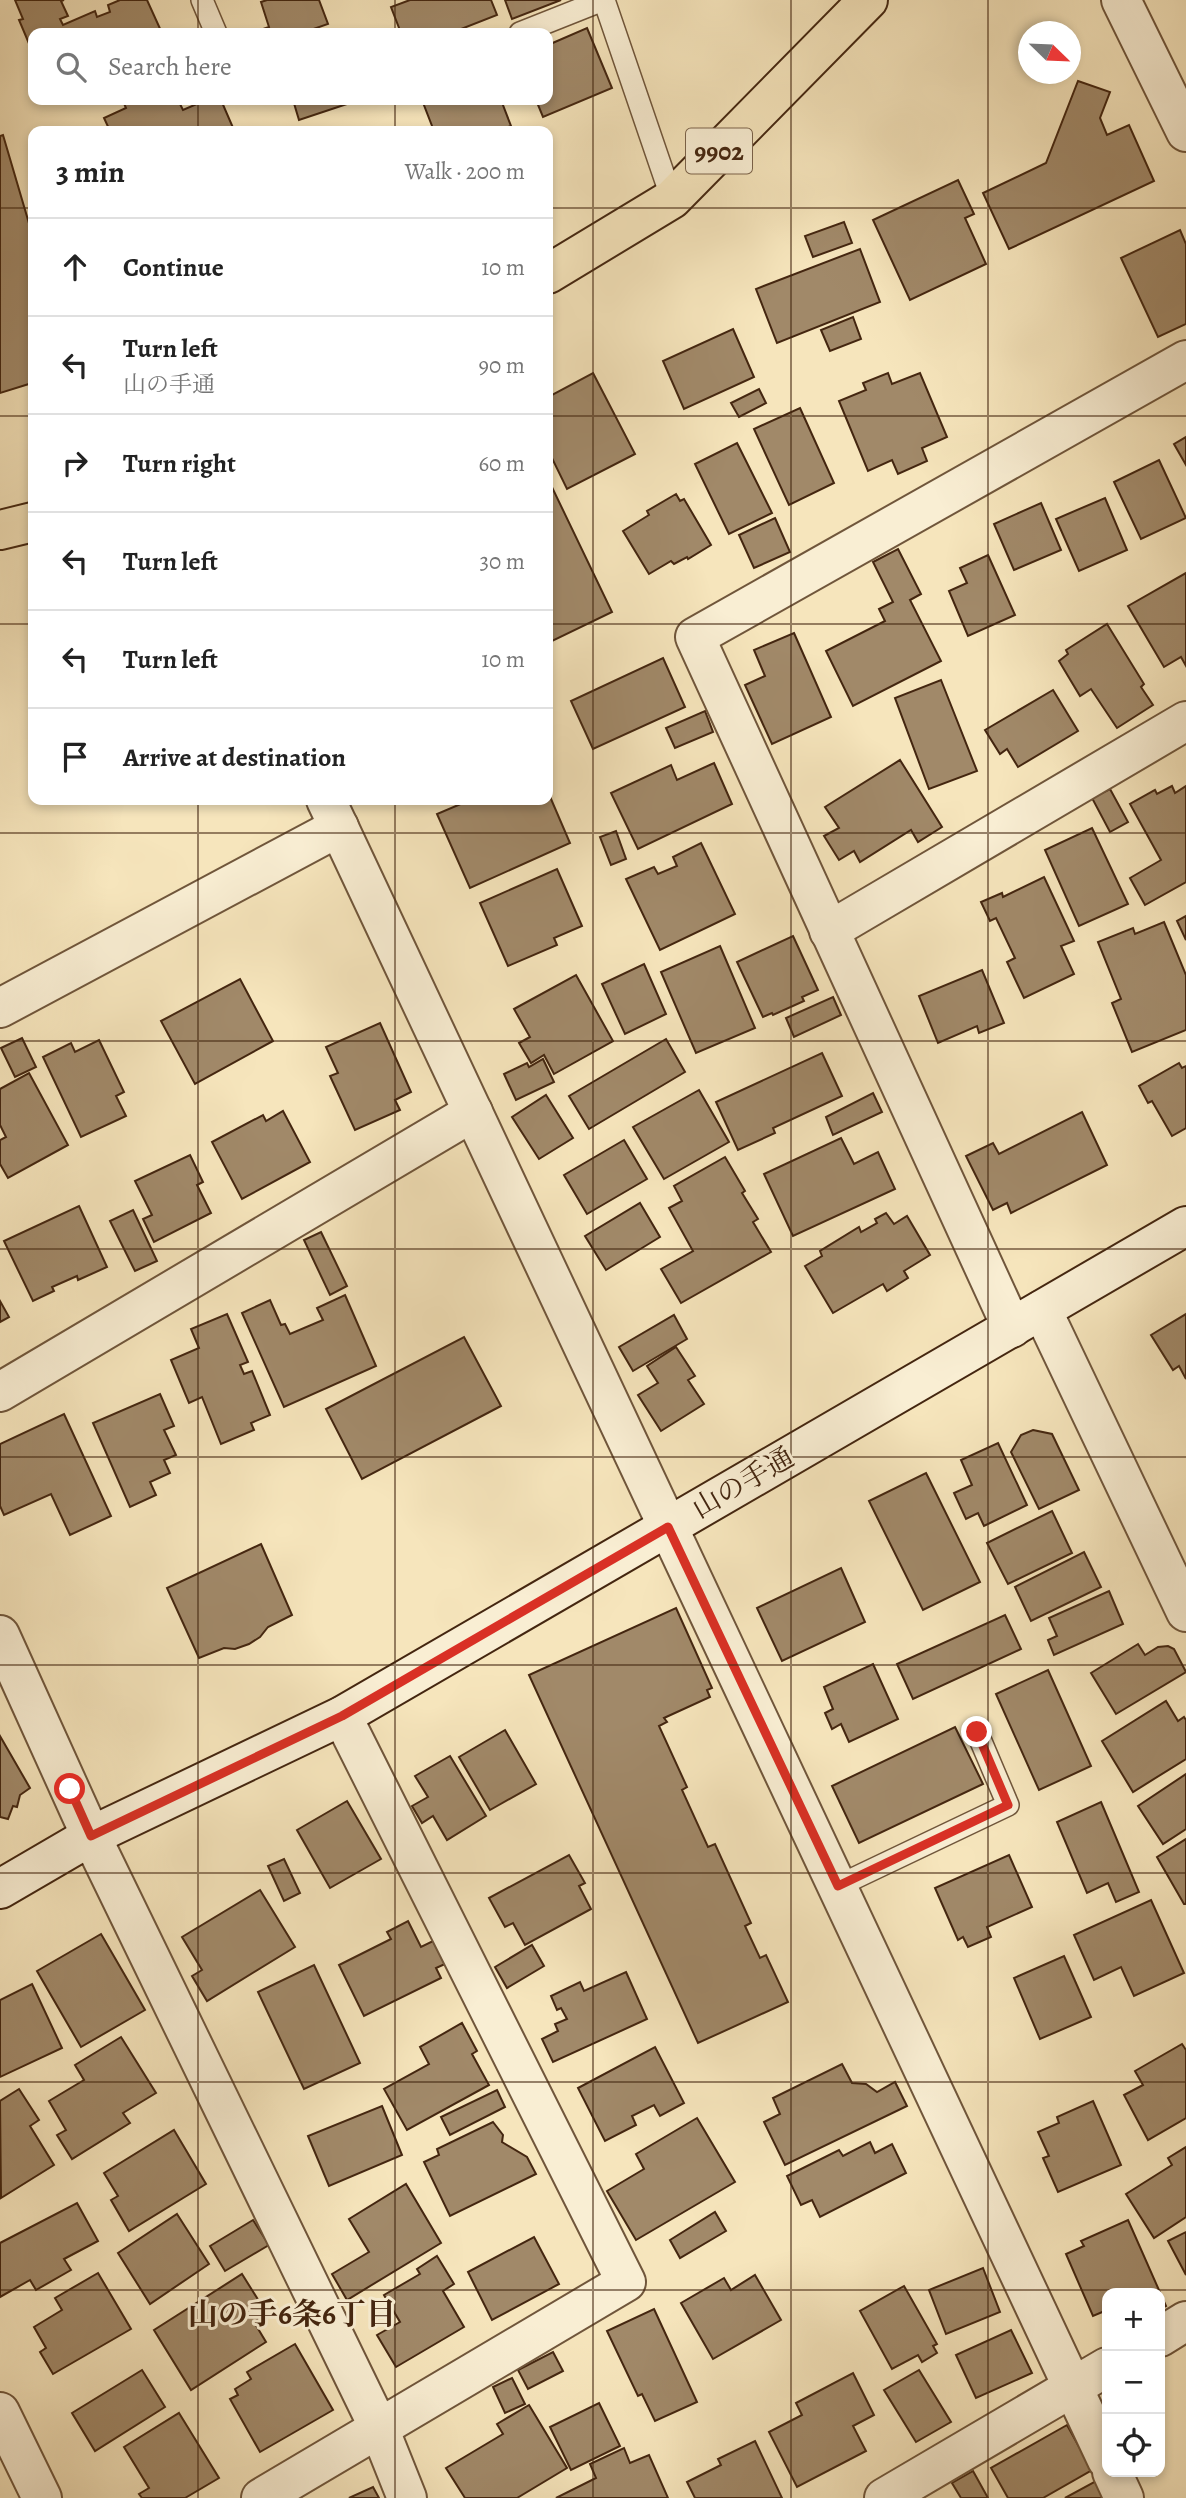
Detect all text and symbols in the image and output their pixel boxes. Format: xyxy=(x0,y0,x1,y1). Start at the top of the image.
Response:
north arrow xyxy=(1018,21,1081,84)
search box xyxy=(28,28,553,105)
icon: search xyxy=(52,48,90,86)
text: Search here xyxy=(108,49,232,84)
road number: 9902 xyxy=(686,128,752,174)
text: 3 min xyxy=(56,152,125,192)
text: Walk · 200 m xyxy=(405,156,525,187)
icon: ahead xyxy=(56,248,94,286)
text: Continue xyxy=(123,250,224,285)
text: 10 m xyxy=(481,252,525,283)
text: Turn left xyxy=(123,331,218,366)
icon: left xyxy=(56,346,94,384)
text: 90 m xyxy=(479,350,525,381)
text: 山の手通 xyxy=(123,369,215,400)
icon: right xyxy=(56,444,94,482)
text: Turn right xyxy=(123,446,236,481)
text: 60 m xyxy=(478,448,525,479)
icon: left xyxy=(56,542,94,580)
text: Turn left xyxy=(123,544,218,579)
text: 30 m xyxy=(479,546,525,577)
icon: left xyxy=(56,640,94,678)
text: Turn left xyxy=(123,642,218,677)
text: 10 m xyxy=(481,644,525,675)
icon: arrive xyxy=(56,738,94,776)
text: Arrive at destination xyxy=(123,740,346,775)
street label: 山の手通 xyxy=(685,1439,801,1527)
route end xyxy=(961,1716,992,1747)
route start xyxy=(54,1773,85,1804)
map controls xyxy=(1102,2288,1165,2477)
button: + xyxy=(1102,2288,1165,2351)
district label: 山の手6条6丁目 xyxy=(188,2294,396,2334)
button: − xyxy=(1102,2351,1165,2414)
button: locate xyxy=(1102,2414,1165,2477)

